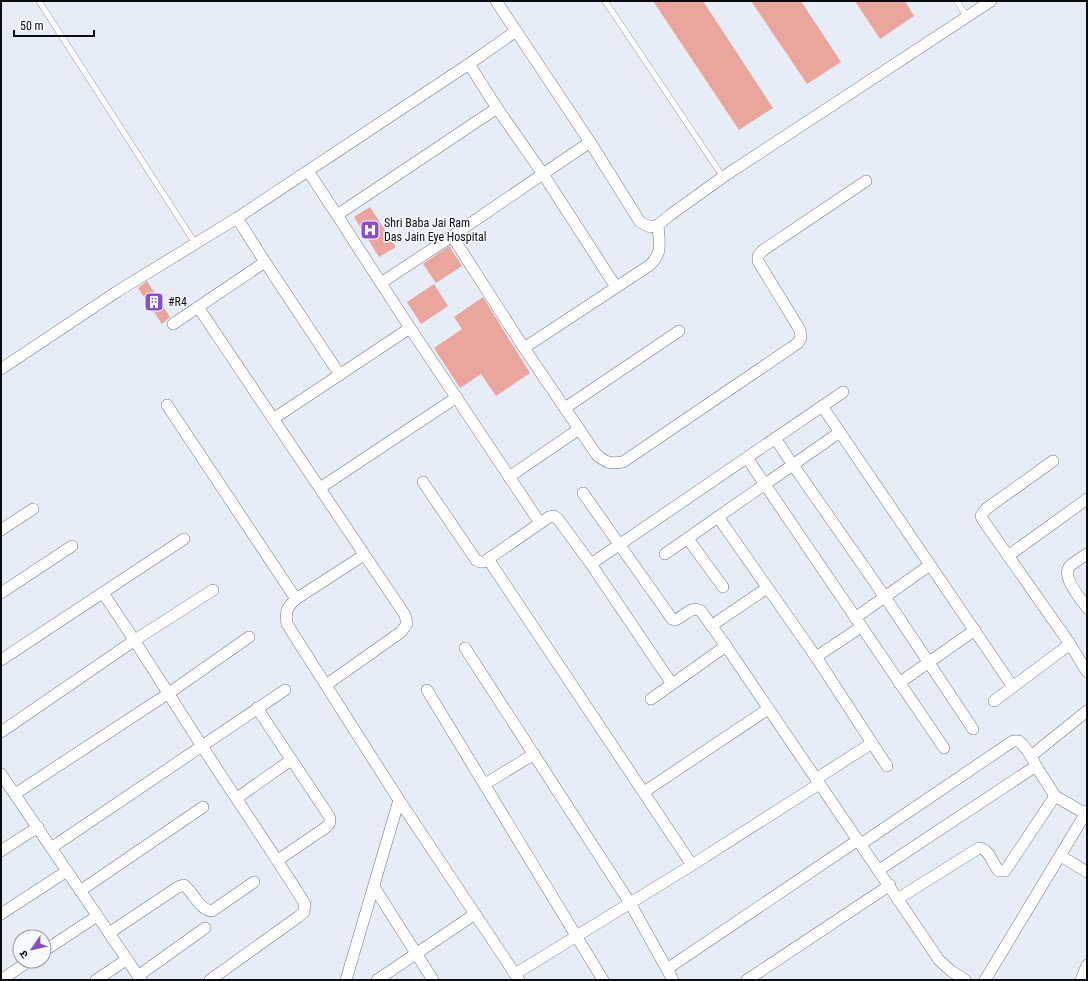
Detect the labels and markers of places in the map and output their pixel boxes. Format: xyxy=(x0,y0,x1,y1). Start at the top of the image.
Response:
place label: Shri Baba Jai Ram Das Jain Eye Hospital xyxy=(384,216,486,244)
hospital icon: Shri Baba Jai Ram Das Jain Eye Hospital xyxy=(359,219,381,241)
building icon: #R4 xyxy=(143,291,165,313)
place label: #R4 xyxy=(168,295,187,309)

